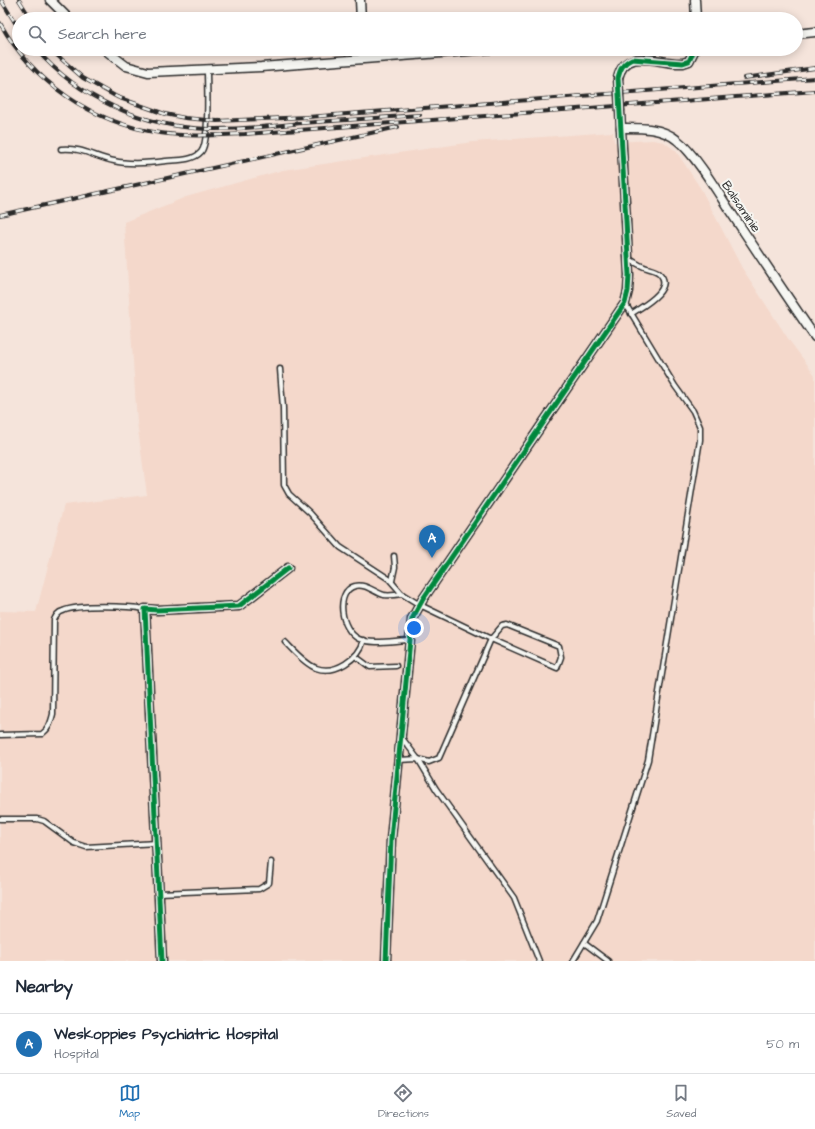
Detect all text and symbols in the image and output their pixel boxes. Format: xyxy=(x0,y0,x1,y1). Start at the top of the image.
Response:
search box xyxy=(12,12,803,56)
icon: search xyxy=(26,23,48,45)
text: Search here xyxy=(58,24,147,45)
street label: Balsaminie xyxy=(717,177,765,236)
pin: A xyxy=(419,525,445,558)
your location xyxy=(404,618,424,638)
text: Nearby xyxy=(16,975,73,999)
text: Weskoppies Psychiatric Hospital xyxy=(54,1024,278,1045)
text: A xyxy=(25,1035,33,1053)
text: 50 m xyxy=(766,1035,799,1053)
text: Hospital xyxy=(54,1045,99,1063)
tab: Map xyxy=(119,1082,141,1121)
tab: Directions xyxy=(378,1082,429,1121)
tab: Saved xyxy=(666,1082,696,1121)

